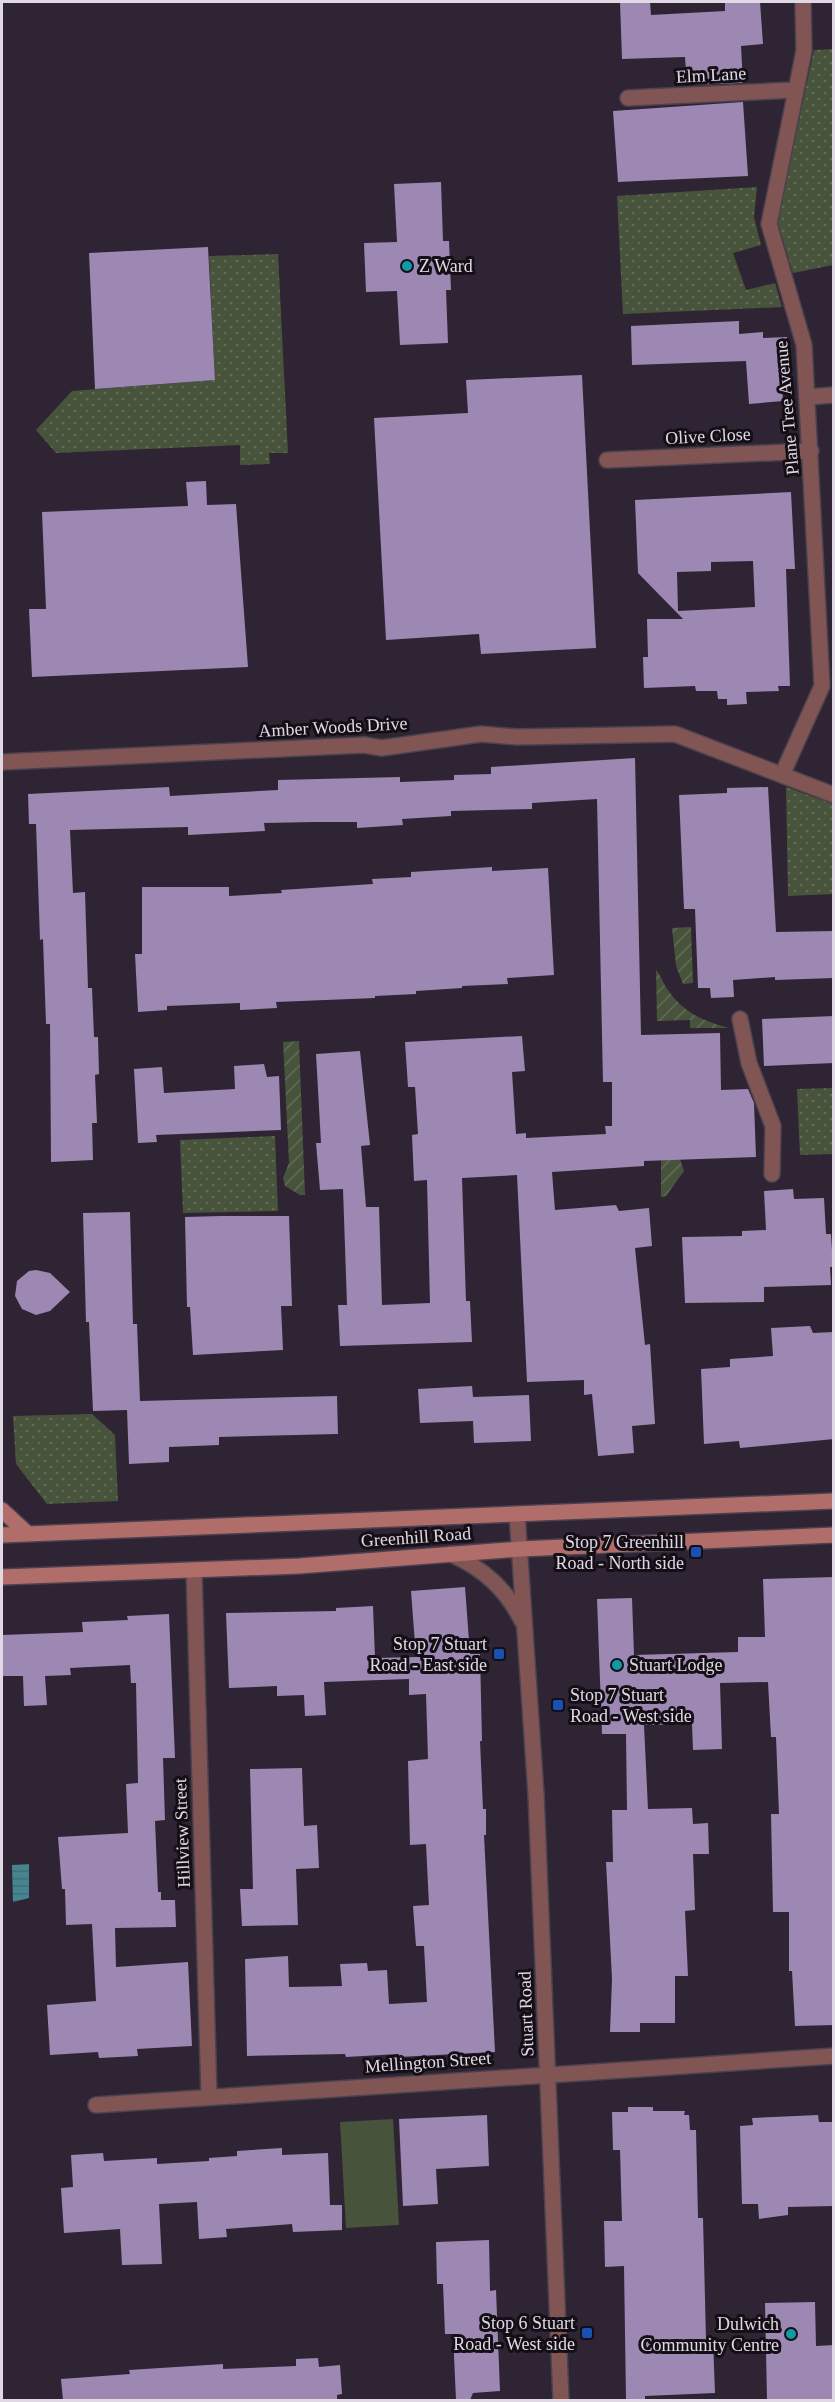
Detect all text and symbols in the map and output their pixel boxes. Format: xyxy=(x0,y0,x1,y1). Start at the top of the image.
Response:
street label: Elm Lane xyxy=(675,63,747,87)
place label: Z Ward xyxy=(419,256,473,276)
marker: Z Ward xyxy=(400,259,414,273)
street label: Plane Tree Avenue xyxy=(771,340,803,476)
street label: Olive Close xyxy=(665,424,751,448)
street label: Amber Woods Drive xyxy=(258,713,408,741)
street label: Greenhill Road xyxy=(360,1523,472,1551)
place label: Stop 7 Greenhill Road - North side xyxy=(556,1532,684,1573)
marker: Stop 7 Greenhill Road - North side xyxy=(689,1545,703,1559)
place label: Stop 7 Stuart Road - East side xyxy=(370,1634,487,1675)
marker: Stop 7 Stuart Road - East side xyxy=(492,1647,506,1661)
place label: Stuart Lodge xyxy=(629,1655,722,1675)
marker: Stuart Lodge xyxy=(610,1658,624,1672)
place label: Stop 7 Stuart Road - West side xyxy=(570,1685,692,1726)
marker: Stop 7 Stuart Road - West side xyxy=(551,1698,565,1712)
street label: Hillview Street xyxy=(170,1778,194,1888)
street label: Stuart Road xyxy=(515,1971,537,2057)
street label: Mellington Street xyxy=(364,2048,492,2076)
place label: Stop 6 Stuart Road - West side xyxy=(453,2313,575,2354)
place label: Dulwich Community Centre xyxy=(641,2314,779,2355)
marker: Stop 6 Stuart Road - West side xyxy=(580,2326,594,2340)
marker: Dulwich Community Centre xyxy=(784,2327,798,2341)

